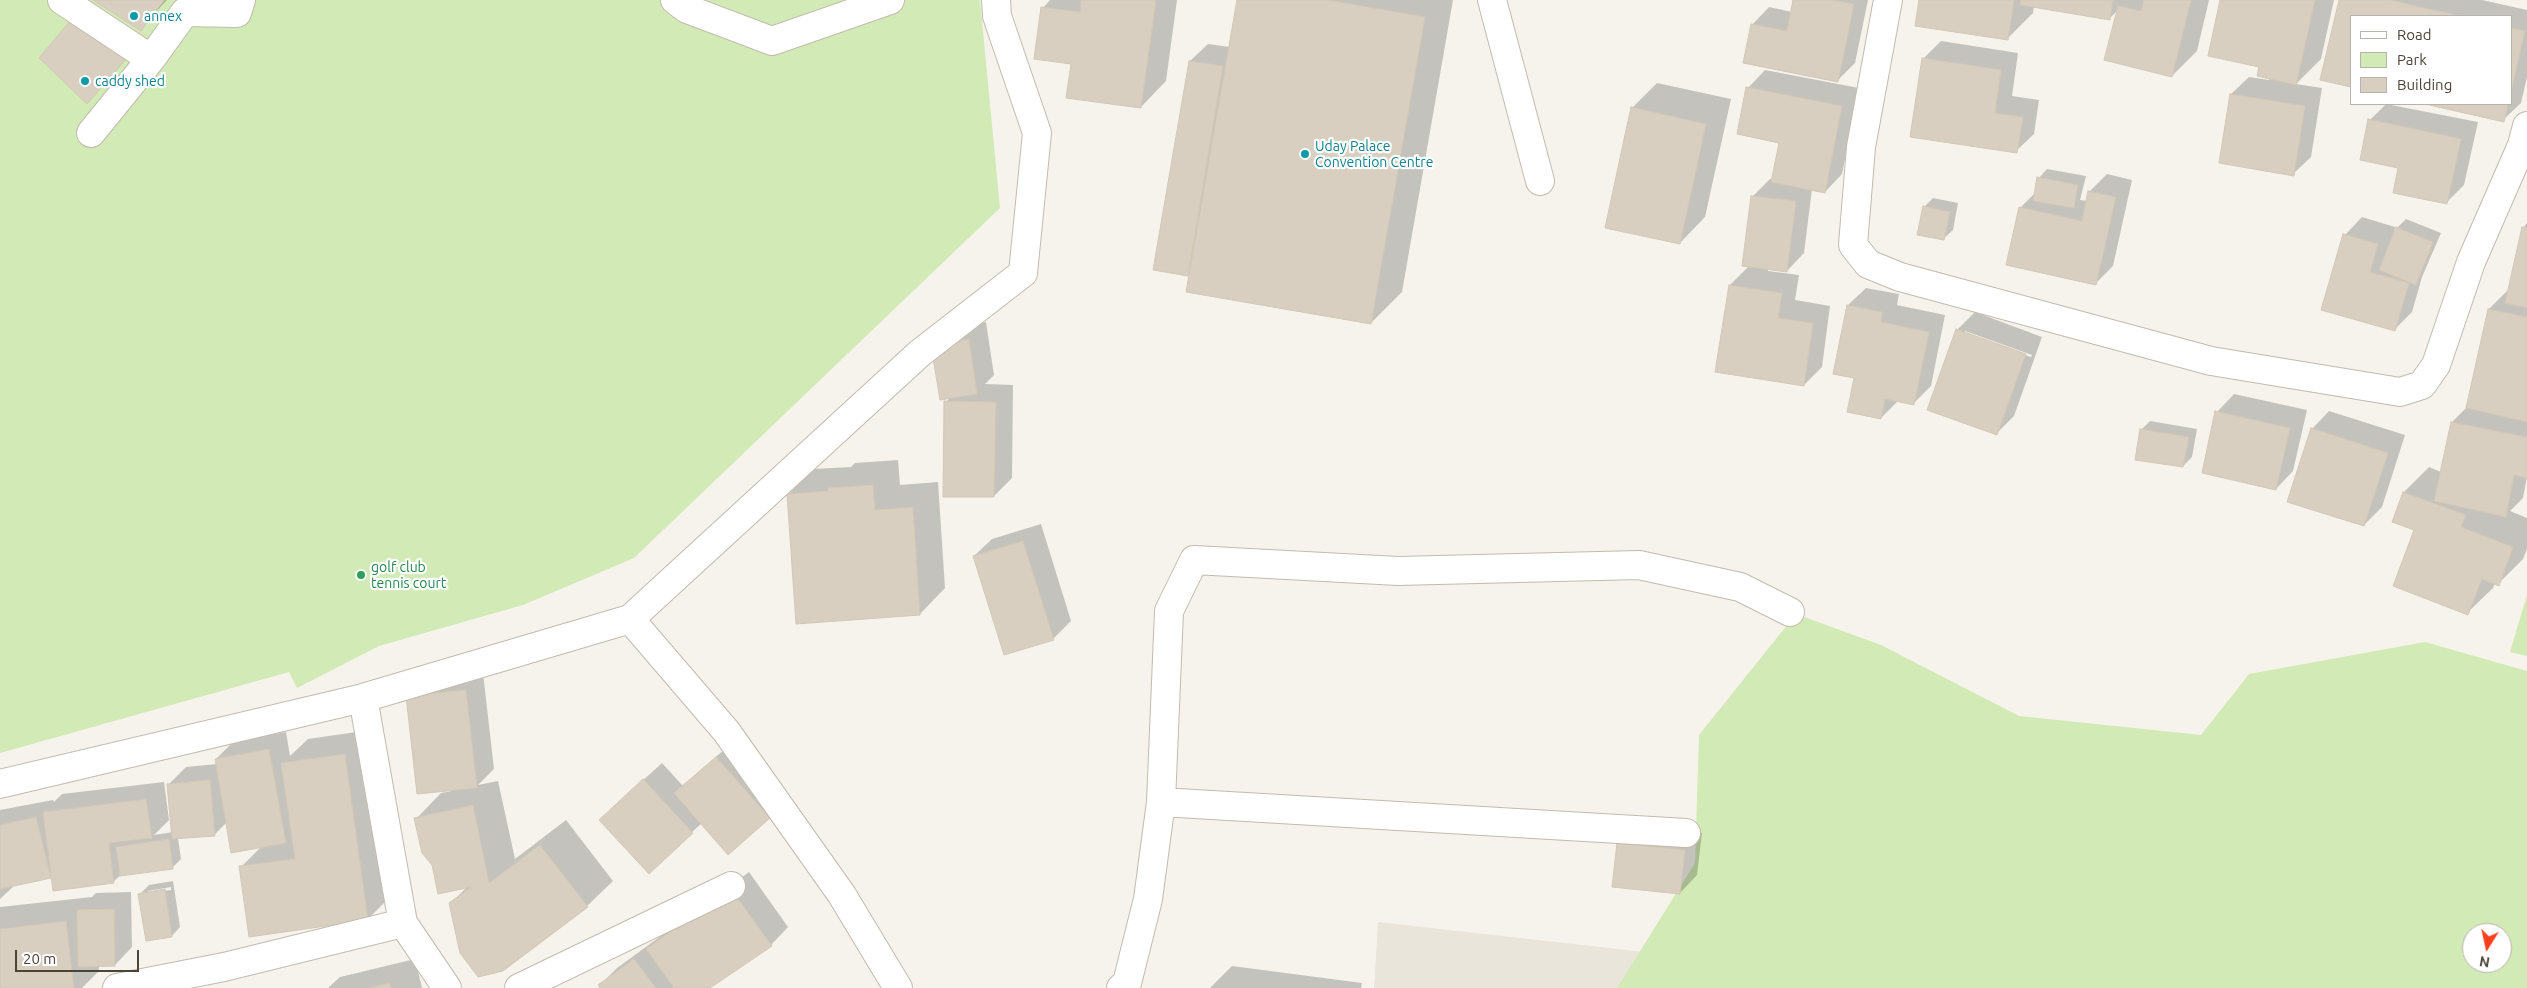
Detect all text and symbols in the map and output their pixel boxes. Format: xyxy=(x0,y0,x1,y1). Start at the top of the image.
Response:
place label: annex xyxy=(144,8,182,24)
marker: annex xyxy=(128,10,140,22)
legend xyxy=(2350,15,2512,105)
text: Road xyxy=(2397,26,2432,43)
text: Park xyxy=(2397,51,2427,68)
place label: caddy shed xyxy=(95,73,165,89)
marker: caddy shed xyxy=(79,75,91,87)
text: Building xyxy=(2397,76,2452,93)
place label: Uday Palace Convention Centre xyxy=(1315,138,1433,170)
marker: Uday Palace Convention Centre xyxy=(1299,148,1311,160)
place label: golf club tennis court xyxy=(371,559,446,592)
marker: golf club tennis court xyxy=(355,569,367,581)
north arrow xyxy=(2462,923,2512,973)
scale bar xyxy=(18,940,141,972)
text: 20 m xyxy=(23,950,56,967)
text: N xyxy=(2478,953,2491,971)

